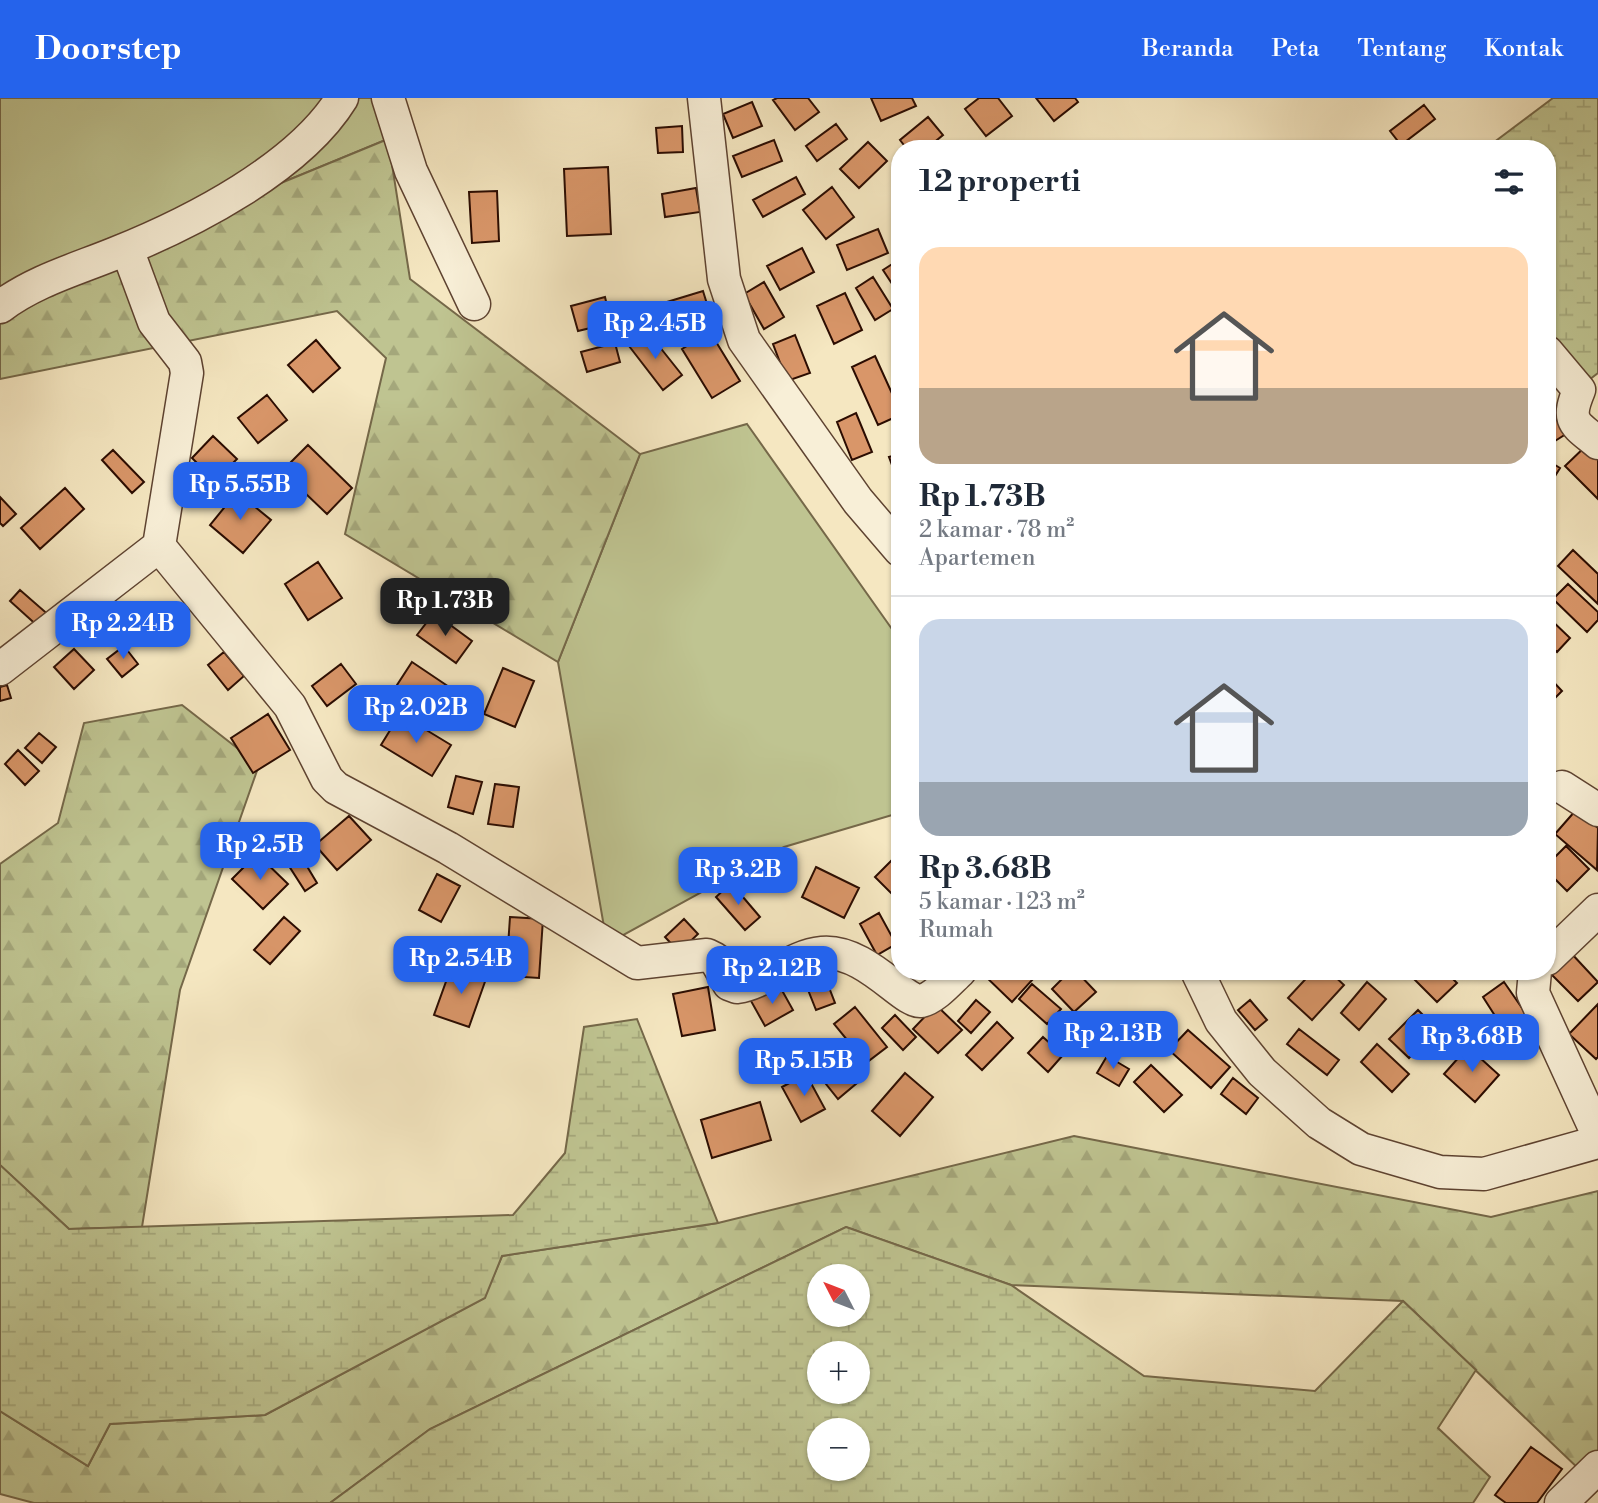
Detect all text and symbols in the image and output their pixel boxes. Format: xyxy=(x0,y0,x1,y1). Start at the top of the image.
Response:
text: Doorstep xyxy=(35,29,182,70)
text: Beranda xyxy=(1142,34,1233,64)
text: Peta xyxy=(1271,34,1319,64)
text: Tentang xyxy=(1357,34,1446,64)
text: Kontak xyxy=(1484,34,1563,64)
text: 12 properti xyxy=(919,163,1080,201)
icon: filters xyxy=(1490,163,1528,201)
icon: home xyxy=(1161,293,1287,419)
pin: Rp 2.45B xyxy=(583,302,727,361)
text: Rp 2.45B xyxy=(604,310,706,338)
pin: Rp 5.55B xyxy=(168,462,312,522)
text: Rp 5.55B xyxy=(189,471,291,499)
text: Rp 1.73B xyxy=(919,478,1046,516)
text: 2 kamar · 78 m² xyxy=(919,516,1074,544)
text: Apartemen xyxy=(919,544,1035,572)
pin: Rp 1.73B xyxy=(373,578,517,638)
text: Rp 1.73B xyxy=(396,587,494,615)
pin: Rp 2.24B xyxy=(51,602,195,661)
text: Rp 2.24B xyxy=(71,610,175,638)
icon: home xyxy=(1161,665,1287,791)
pin: Rp 2.02B xyxy=(344,686,488,745)
text: Rp 2.02B xyxy=(364,694,468,722)
pin: Rp 2.5B xyxy=(195,822,325,882)
text: Rp 2.5B xyxy=(216,831,304,859)
pin: Rp 3.2B xyxy=(673,848,803,907)
text: Rp 3.68B xyxy=(919,850,1052,888)
text: Rp 3.2B xyxy=(694,856,782,884)
text: 5 kamar · 123 m² xyxy=(919,888,1085,916)
text: Rumah xyxy=(919,916,994,944)
pin: Rp 2.54B xyxy=(389,936,533,996)
text: Rp 2.54B xyxy=(409,945,513,973)
pin: Rp 2.12B xyxy=(700,946,844,1006)
text: Rp 2.12B xyxy=(722,955,822,983)
pin: Rp 2.13B xyxy=(1041,1012,1185,1071)
pin: Rp 3.68B xyxy=(1400,1014,1544,1074)
text: Rp 2.13B xyxy=(1064,1020,1162,1048)
text: Rp 3.68B xyxy=(1421,1023,1523,1051)
pin: Rp 5.15B xyxy=(732,1038,876,1098)
text: Rp 5.15B xyxy=(755,1047,853,1075)
north arrow xyxy=(807,1264,870,1326)
map controls xyxy=(807,1264,870,1481)
button: + xyxy=(807,1341,870,1404)
button: − xyxy=(807,1418,870,1481)

